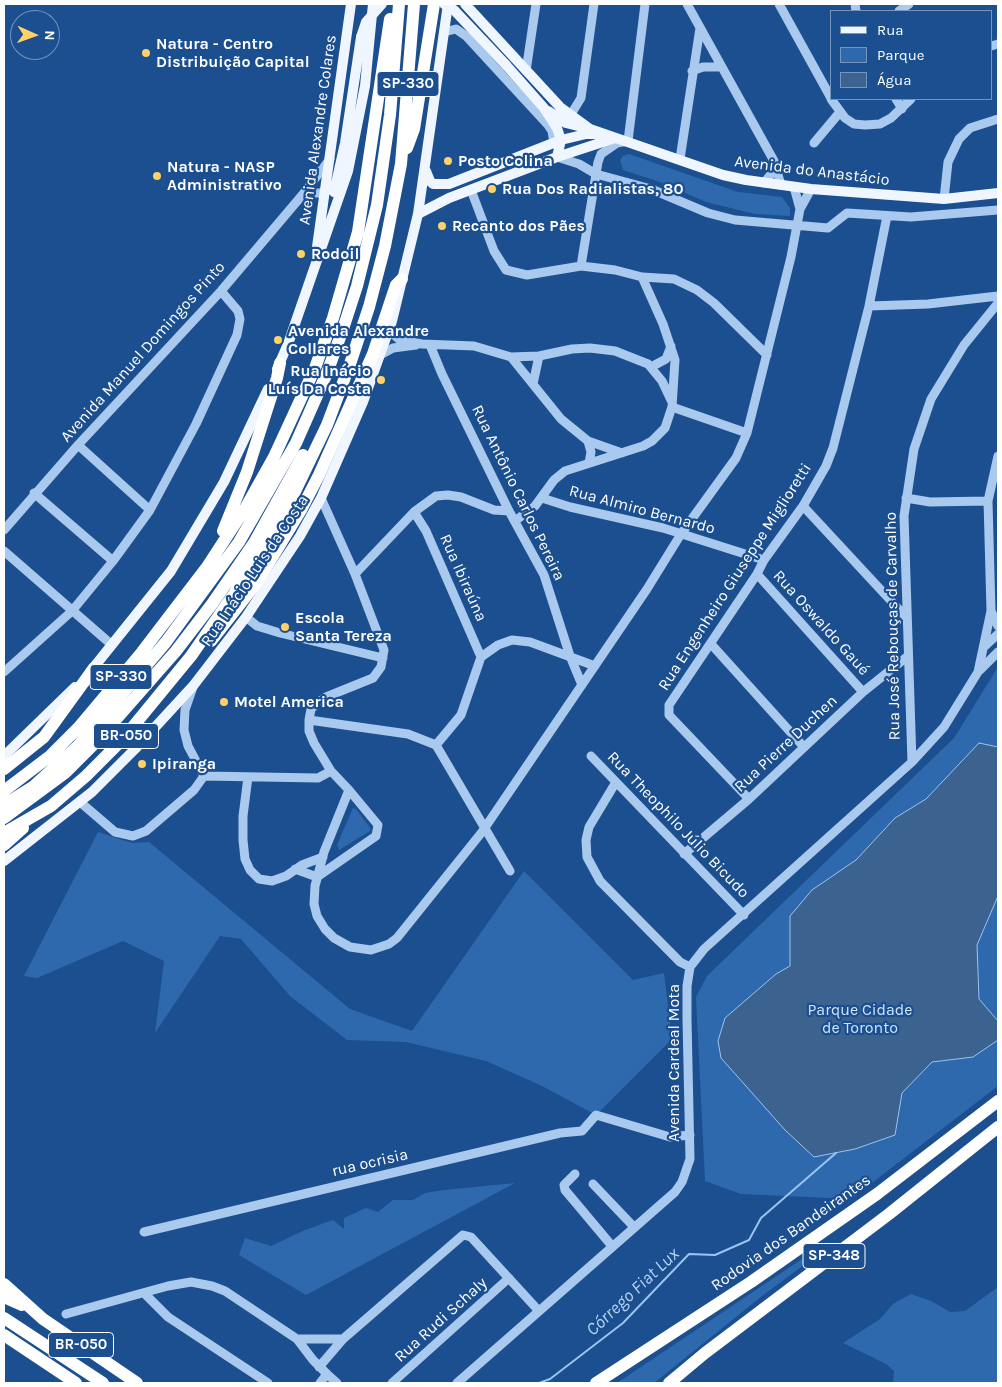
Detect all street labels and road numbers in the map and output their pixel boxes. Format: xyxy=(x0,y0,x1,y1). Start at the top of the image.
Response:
street label: Avenida Alexandre Colares xyxy=(295,34,341,226)
road number: SP-330 xyxy=(377,72,439,96)
street label: Avenida do Anastácio xyxy=(733,152,891,190)
street label: Avenida Manuel Domingos Pinto xyxy=(57,258,229,446)
street label: Rua Antônio Carlos Pereira xyxy=(467,402,569,584)
street label: Rua Engenheiro Giuseppe Miglioretti xyxy=(654,460,816,694)
street label: Rua Almiro Bernardo xyxy=(567,481,717,539)
street label: Rua Inácio Luis da Costa xyxy=(197,492,313,650)
street label: Rua José Rebouças de Carvalho xyxy=(881,512,905,740)
street label: Rua Ibiraúna xyxy=(435,531,491,625)
street label: Rua Oswaldo Gaué xyxy=(769,567,873,679)
road number: SP-330 xyxy=(90,664,152,690)
street label: Rua Pierre Duchen xyxy=(731,691,841,797)
road number: BR-050 xyxy=(94,724,158,748)
street label: Rua Theophilo Júlio Bicudo xyxy=(603,748,753,902)
street label: Avenida Cardeal Mota xyxy=(664,984,684,1142)
street label: rua ocrisia xyxy=(330,1145,410,1181)
street label: Rodovia dos Bandeirantes xyxy=(708,1171,874,1295)
road number: SP-348 xyxy=(803,1244,865,1268)
street label: Rua Rudi Schaly xyxy=(391,1273,491,1367)
road number: BR-050 xyxy=(48,1332,114,1358)

